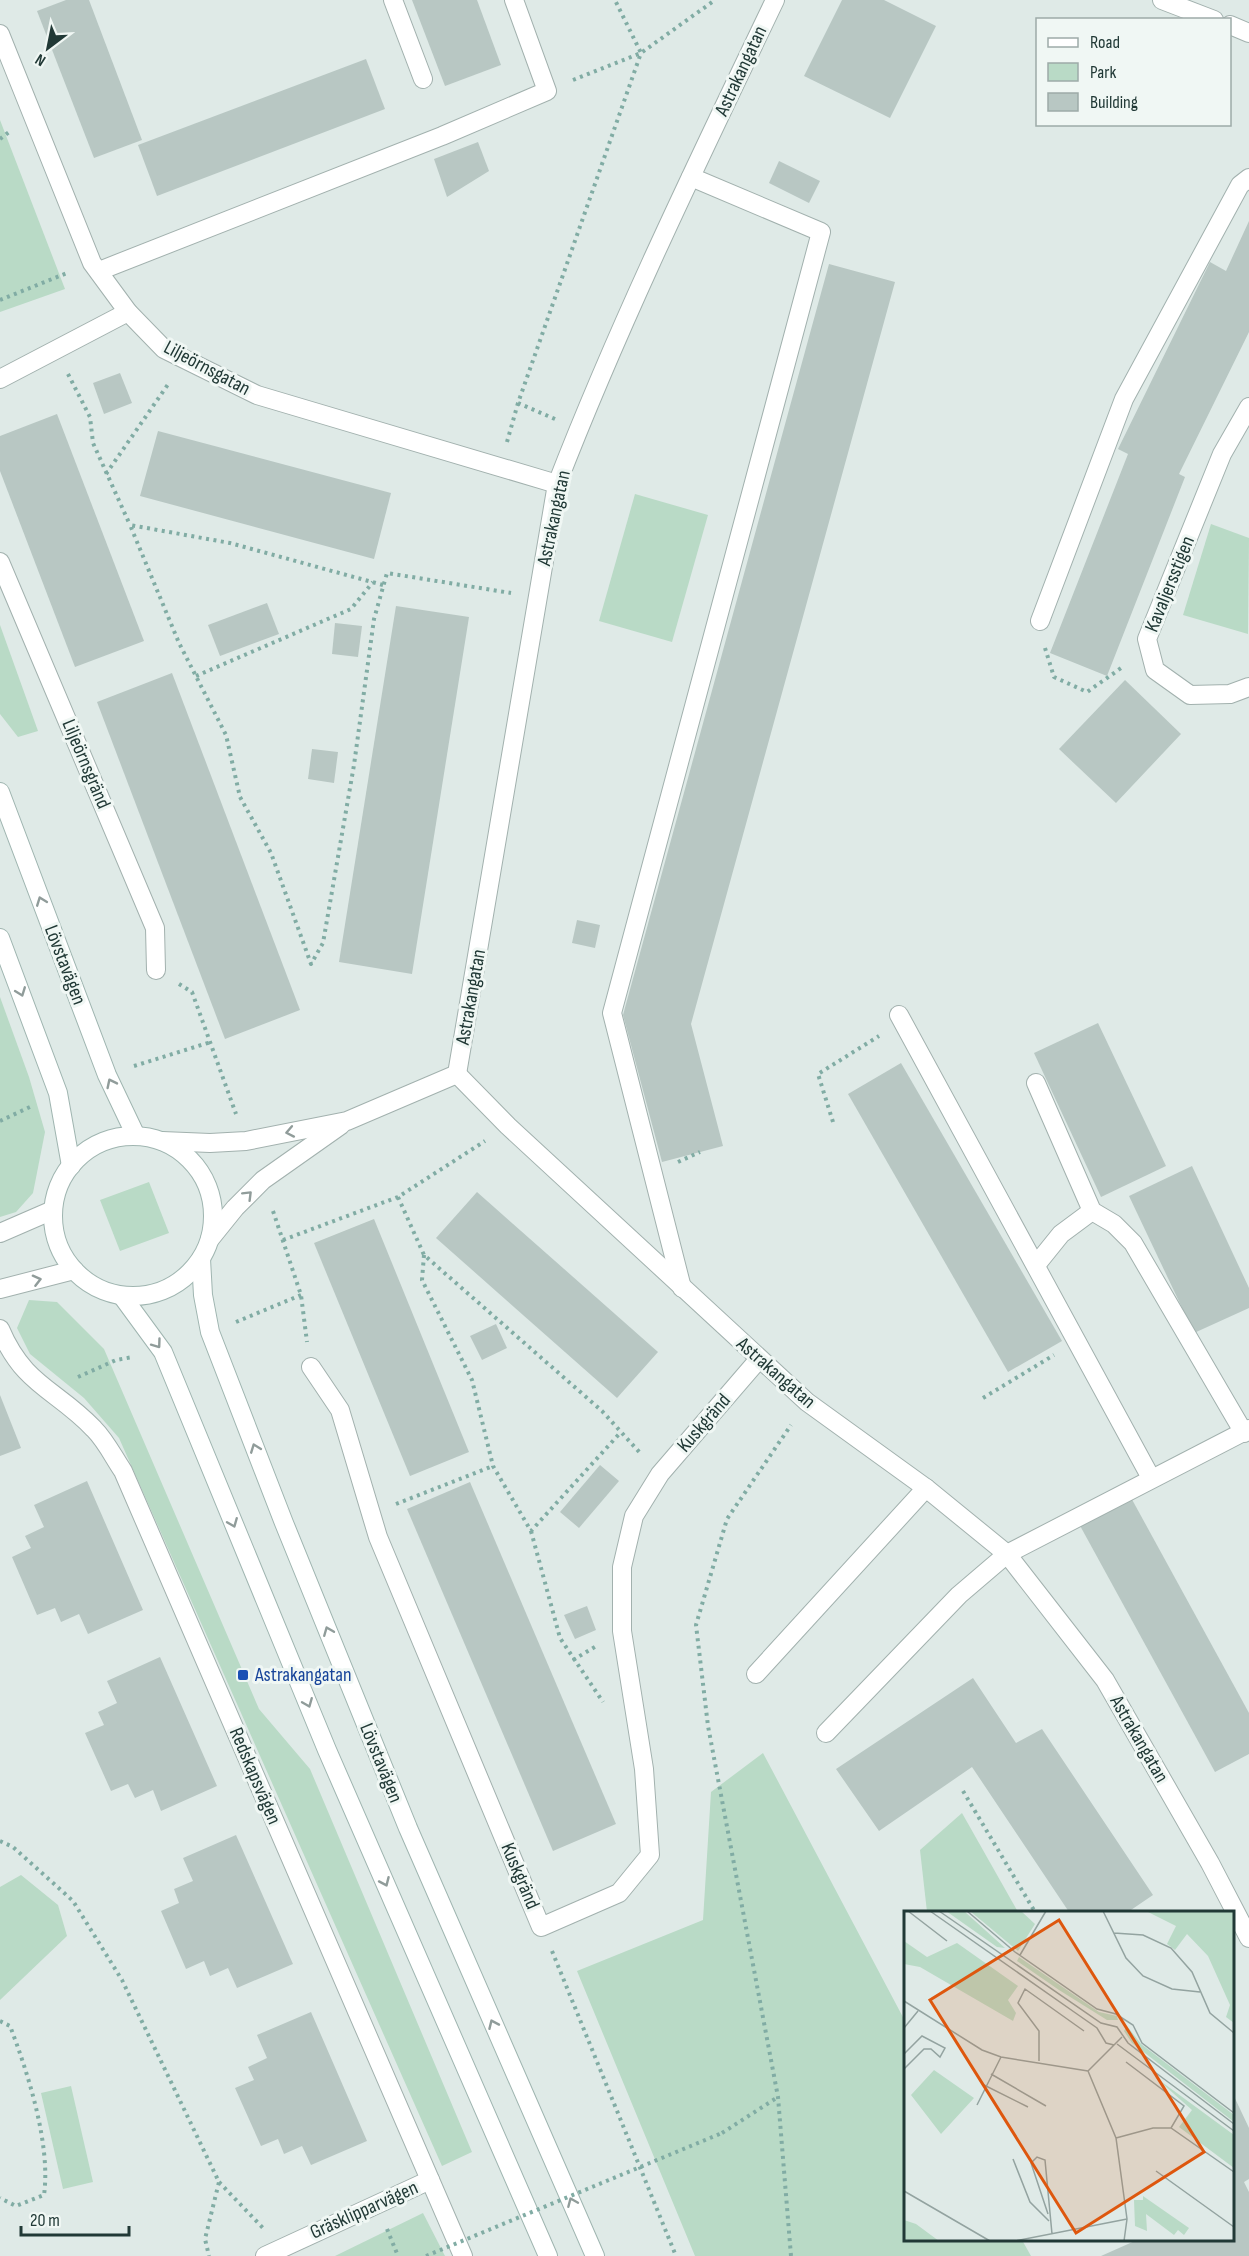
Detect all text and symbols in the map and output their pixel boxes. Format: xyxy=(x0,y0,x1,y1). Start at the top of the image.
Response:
north arrow xyxy=(18,18,78,78)
legend xyxy=(1036,18,1231,126)
street label: Astrakangatan xyxy=(709,22,772,121)
text: Road xyxy=(1090,32,1120,53)
text: N xyxy=(32,49,50,70)
text: Park xyxy=(1090,62,1116,83)
text: Building xyxy=(1090,92,1138,113)
street label: Liljeörnsgatan xyxy=(160,335,254,401)
street label: Astrakangatan xyxy=(532,468,576,569)
street label: Kavaljersstigen xyxy=(1140,533,1200,635)
street label: Liljeörnsgränd xyxy=(56,716,116,812)
one-way arrow xyxy=(36,896,49,907)
street label: Lövstavägen xyxy=(39,922,91,1008)
street label: Astrakangatan xyxy=(451,947,491,1048)
one-way arrow xyxy=(13,987,26,997)
one-way arrow xyxy=(107,1079,118,1090)
one-way arrow xyxy=(285,1125,295,1138)
one-way arrow xyxy=(241,1191,252,1202)
one-way arrow xyxy=(32,1274,42,1287)
street label: Astrakangatan xyxy=(731,1332,820,1414)
one-way arrow xyxy=(149,1337,160,1348)
street label: Kuskgränd xyxy=(672,1389,736,1457)
one-way arrow xyxy=(250,1444,262,1455)
one-way arrow xyxy=(226,1516,238,1527)
one-way arrow xyxy=(323,1626,335,1637)
place label: Astrakangatan xyxy=(254,1663,352,1687)
marker: Astrakangatan xyxy=(236,1668,250,1682)
street label: Astrakangatan xyxy=(1104,1690,1174,1787)
one-way arrow xyxy=(301,1696,313,1707)
street label: Lövstavägen xyxy=(354,1720,408,1806)
street label: Redskapsvägen xyxy=(224,1724,286,1828)
street label: Kuskgränd xyxy=(495,1839,545,1913)
one-way arrow xyxy=(378,1875,390,1886)
inset map xyxy=(904,1911,1234,2241)
one-way arrow xyxy=(489,2019,501,2030)
street label: Gräsklipparvägen xyxy=(306,2176,422,2244)
one-way arrow xyxy=(567,2198,579,2209)
scale bar xyxy=(21,2199,129,2237)
text: 20 m xyxy=(30,2210,60,2231)

